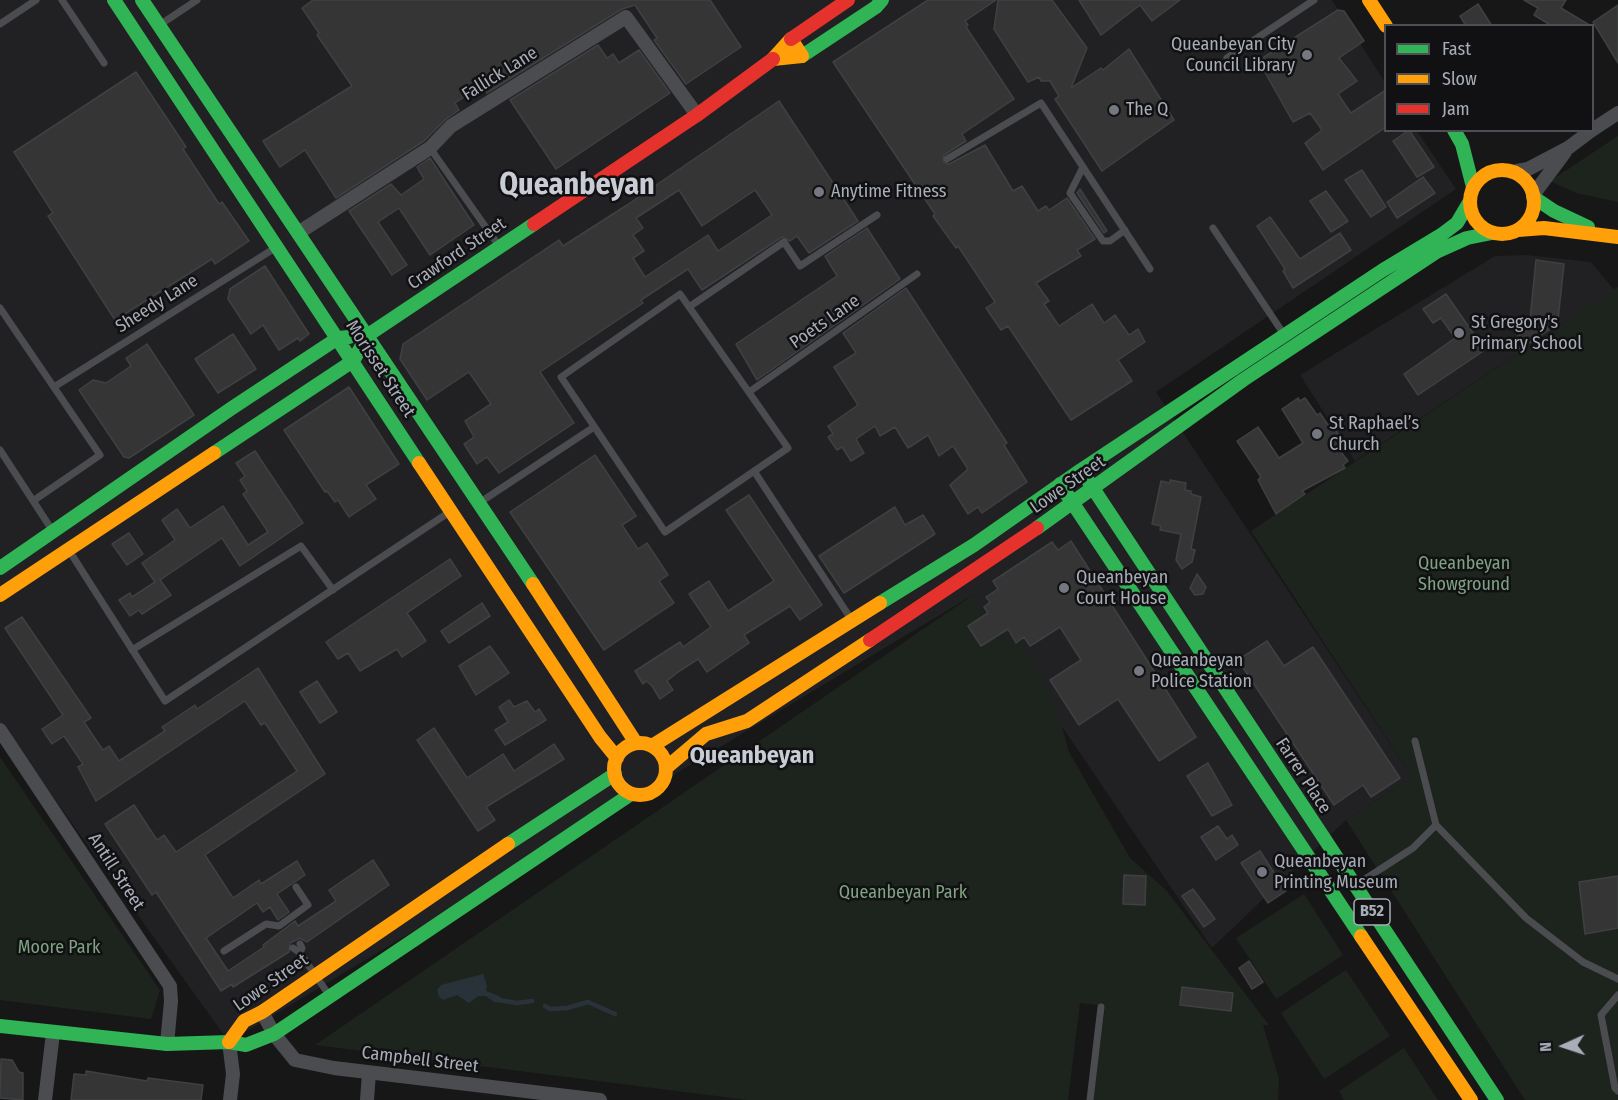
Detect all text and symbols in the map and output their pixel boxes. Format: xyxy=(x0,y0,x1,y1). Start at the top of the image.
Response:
legend xyxy=(1384,24,1594,132)
place label: Queanbeyan City Council Library xyxy=(1171,34,1295,76)
text: Fast xyxy=(1442,38,1471,60)
street label: Fallick Lane xyxy=(458,42,542,106)
marker: Queanbeyan City Council Library xyxy=(1300,48,1314,62)
text: Slow xyxy=(1442,68,1477,90)
text: Jam xyxy=(1442,98,1470,120)
place label: The Q xyxy=(1126,99,1168,121)
marker: The Q xyxy=(1107,103,1121,117)
district label: Queanbeyan xyxy=(499,168,655,204)
place label: Anytime Fitness xyxy=(831,181,947,203)
marker: Anytime Fitness xyxy=(812,185,826,199)
street label: Crawford Street xyxy=(404,213,510,295)
street label: Sheedy Lane xyxy=(112,270,202,338)
street label: Poets Lane xyxy=(786,290,864,354)
place label: St Gregory's Primary School xyxy=(1471,312,1582,354)
street label: Morisset Street xyxy=(341,316,419,422)
marker: St Gregory's Primary School xyxy=(1452,326,1466,340)
place label: St Raphael’s Church xyxy=(1329,413,1419,456)
marker: St Raphael’s Church xyxy=(1310,427,1324,441)
street label: Lowe Street xyxy=(1026,451,1110,519)
park label: Queanbeyan Showground xyxy=(1418,553,1510,596)
place label: Queanbeyan Court House xyxy=(1076,567,1168,610)
marker: Queanbeyan Court House xyxy=(1057,581,1071,595)
place label: Queanbeyan Police Station xyxy=(1151,650,1252,692)
marker: Queanbeyan Police Station xyxy=(1132,664,1146,678)
street label: Farrer Place xyxy=(1271,734,1335,818)
district label: Queanbeyan xyxy=(690,742,814,770)
street label: Antill Street xyxy=(83,829,149,915)
place label: Queanbeyan Printing Museum xyxy=(1274,851,1398,894)
marker: Queanbeyan Printing Museum xyxy=(1255,865,1269,879)
park label: Queanbeyan Park xyxy=(839,882,967,904)
road number: B52 xyxy=(1354,899,1390,925)
park label: Moore Park xyxy=(18,937,100,959)
street label: Lowe Street xyxy=(229,949,313,1017)
north arrow xyxy=(1534,1016,1594,1076)
street label: Campbell Street xyxy=(360,1042,480,1078)
text: N xyxy=(1536,1042,1555,1052)

